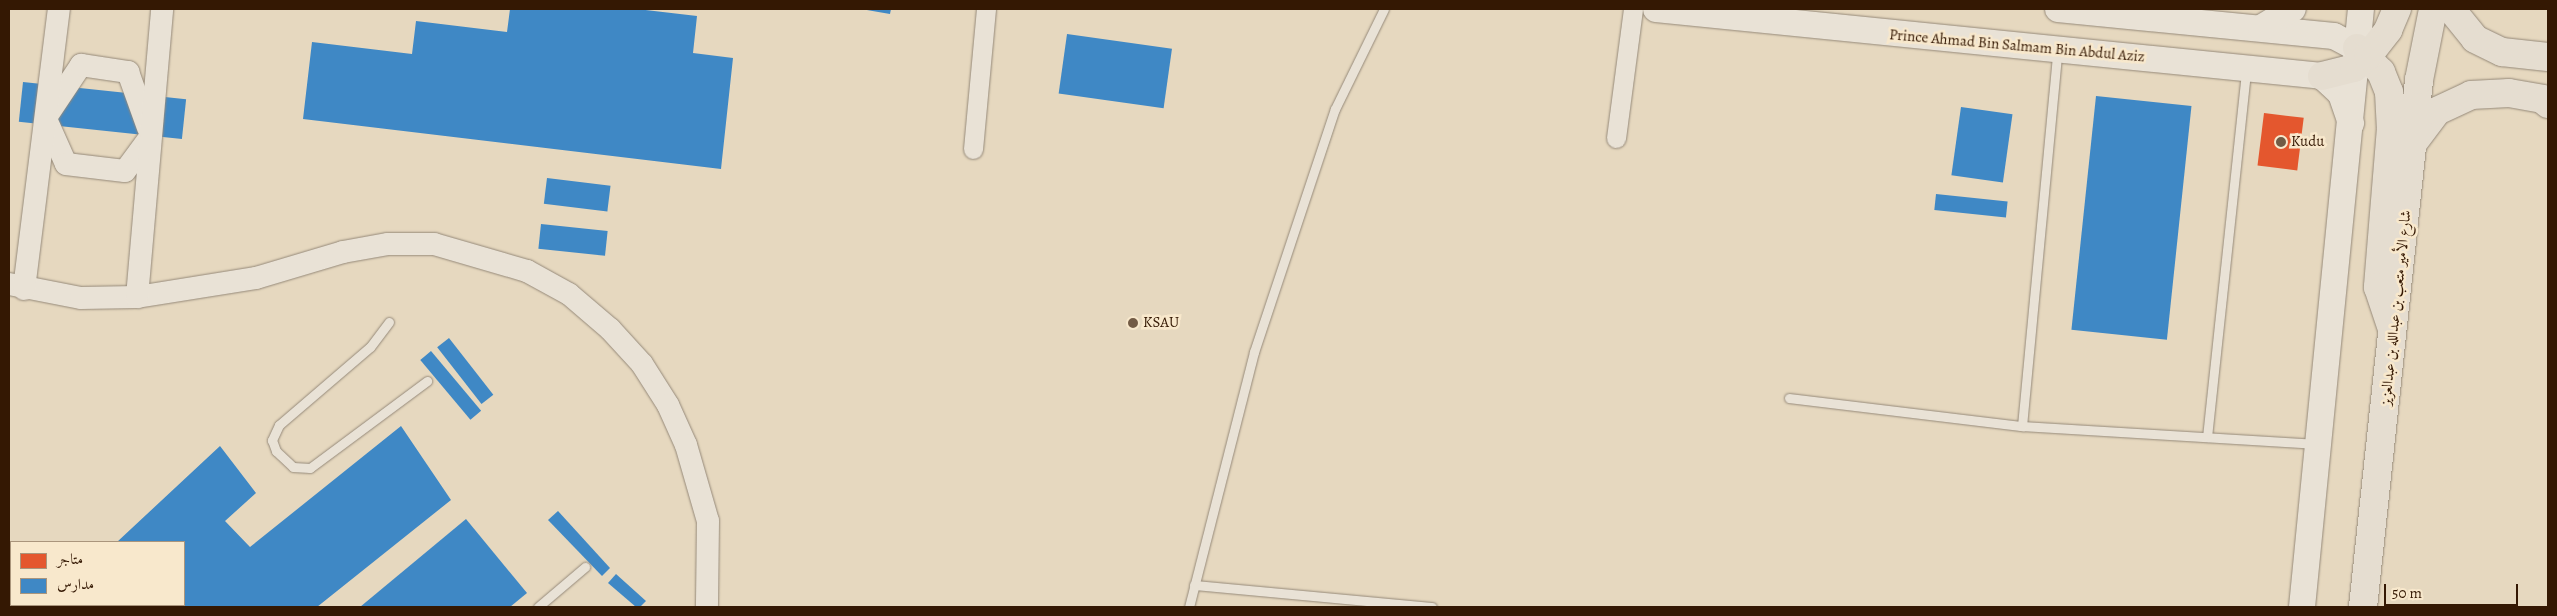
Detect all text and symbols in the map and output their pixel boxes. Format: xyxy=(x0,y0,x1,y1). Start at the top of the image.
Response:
street label: Prince Ahmad Bin Salmam Bin Abdul Aziz xyxy=(1888,26,2146,66)
place label: Kudu xyxy=(2291,133,2324,151)
marker: Kudu xyxy=(2275,136,2287,148)
street label: شارع الأمير متعب بن عبدالله بن عبدالعزيز xyxy=(2377,209,2415,407)
place label: KSAU xyxy=(1143,314,1179,332)
marker: KSAU xyxy=(1127,317,1139,329)
legend xyxy=(10,541,185,606)
text: متاجر xyxy=(57,549,83,569)
text: مدارس xyxy=(57,574,94,594)
scale bar xyxy=(2387,574,2521,606)
text: 50 m xyxy=(2392,583,2422,603)

